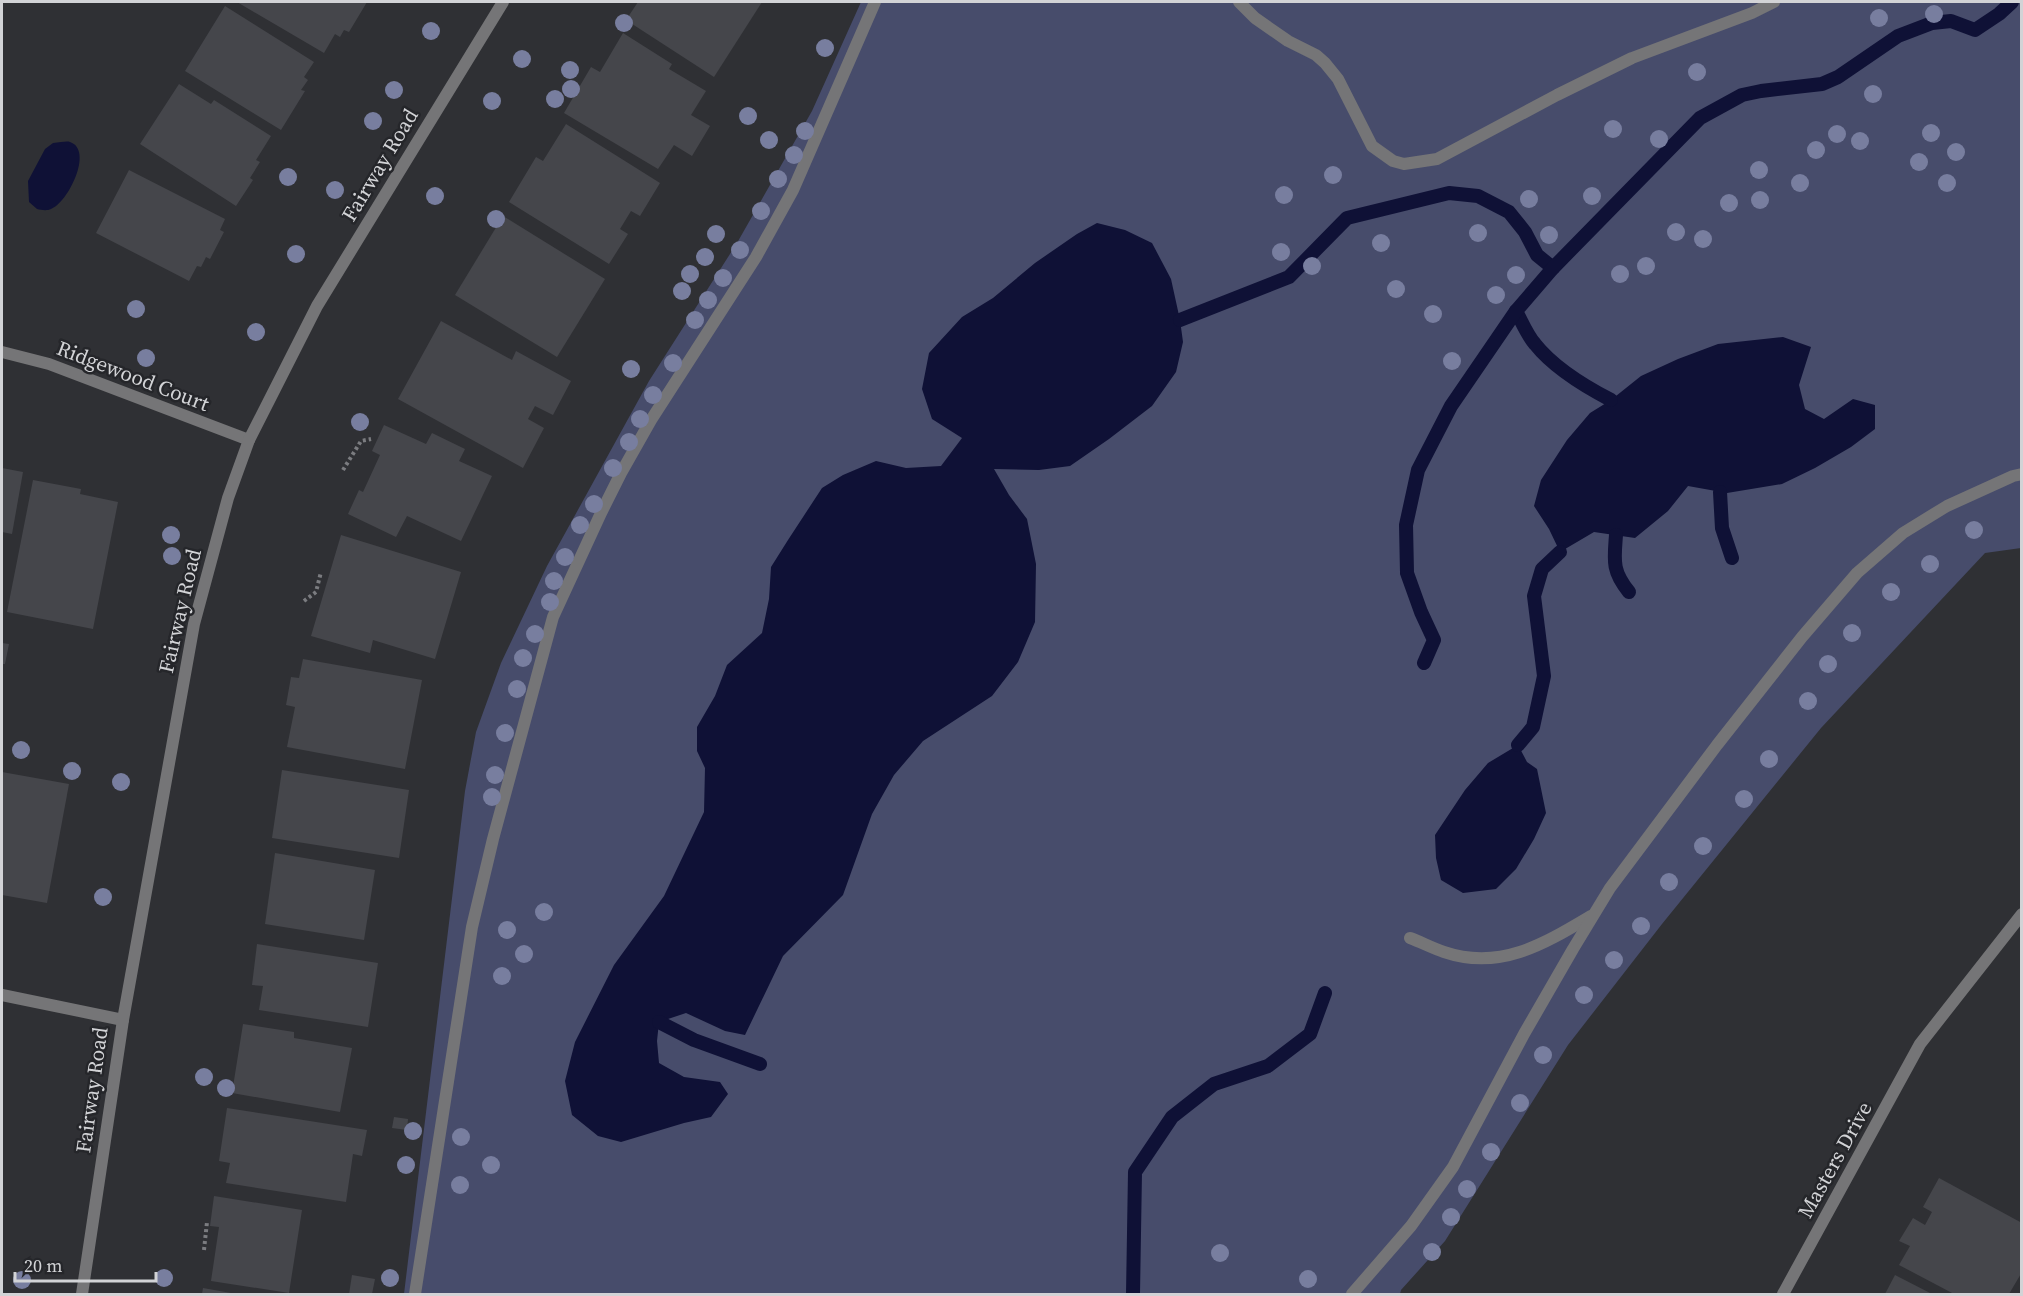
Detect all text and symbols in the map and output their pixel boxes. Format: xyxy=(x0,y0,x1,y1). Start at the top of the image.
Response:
street label: Fairway Road xyxy=(334,103,425,227)
street label: Ridgewood Court xyxy=(53,333,214,418)
street label: Fairway Road xyxy=(151,546,208,676)
street label: Fairway Road xyxy=(68,1025,115,1155)
street label: Masters Drive xyxy=(1791,1096,1879,1223)
scale bar xyxy=(15,1245,156,1283)
text: 20 m xyxy=(24,1253,62,1278)

